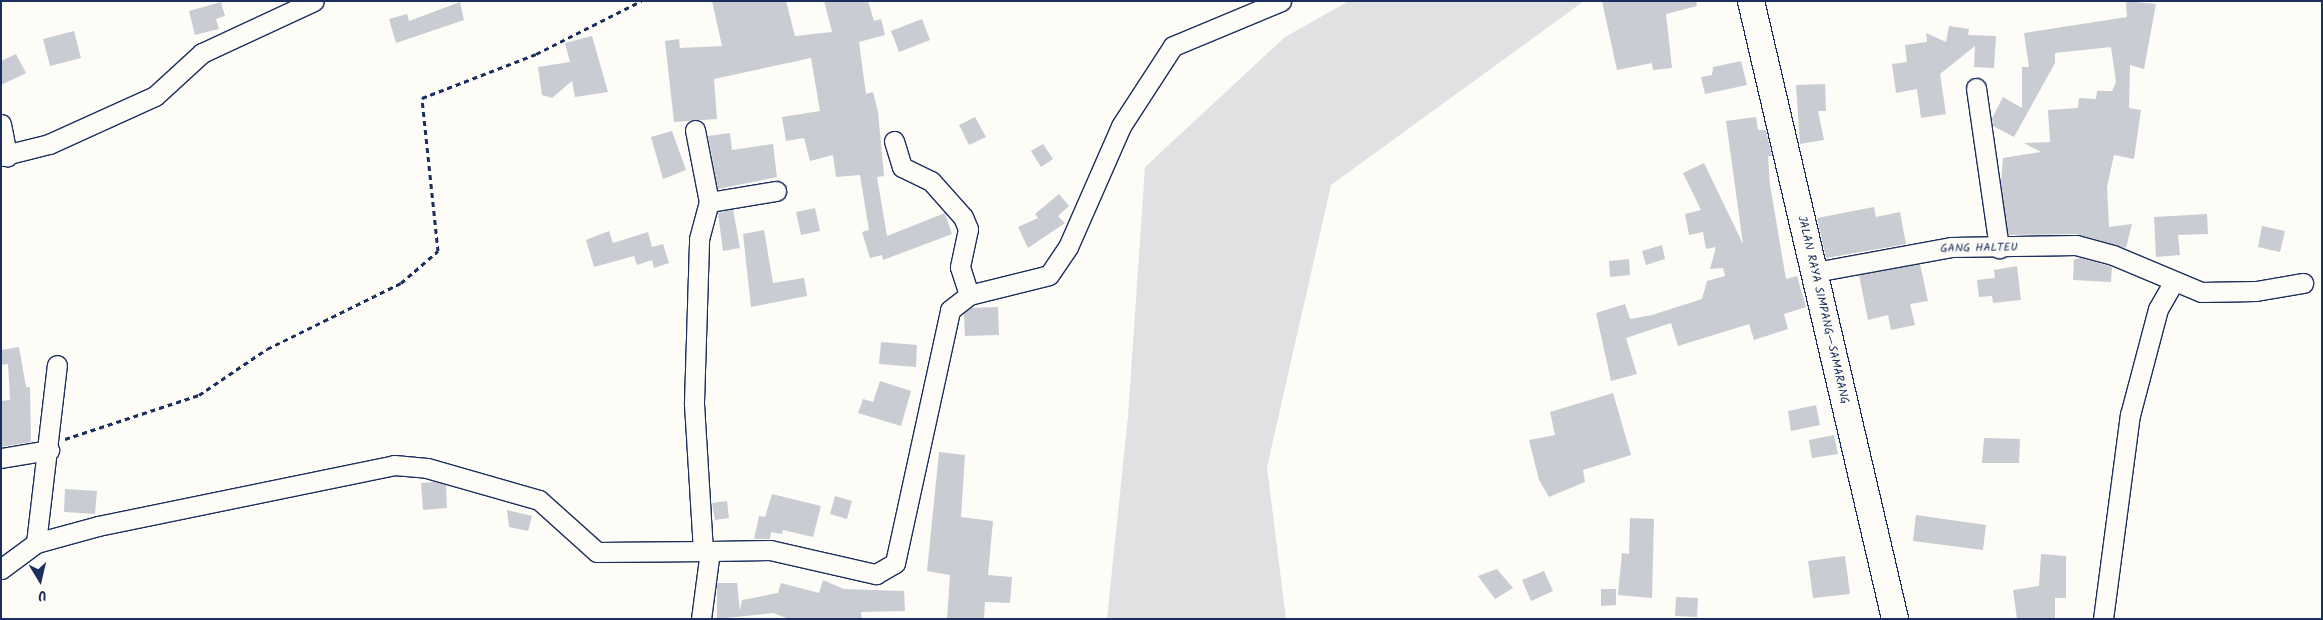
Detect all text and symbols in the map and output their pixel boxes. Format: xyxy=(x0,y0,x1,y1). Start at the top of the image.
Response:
street label: JALAN RAYA SIMPANG—SAMARANG xyxy=(1794,214,1852,406)
street label: GANG HALTEU xyxy=(1940,240,2018,256)
north arrow xyxy=(15,555,65,605)
text: U xyxy=(37,583,48,606)

